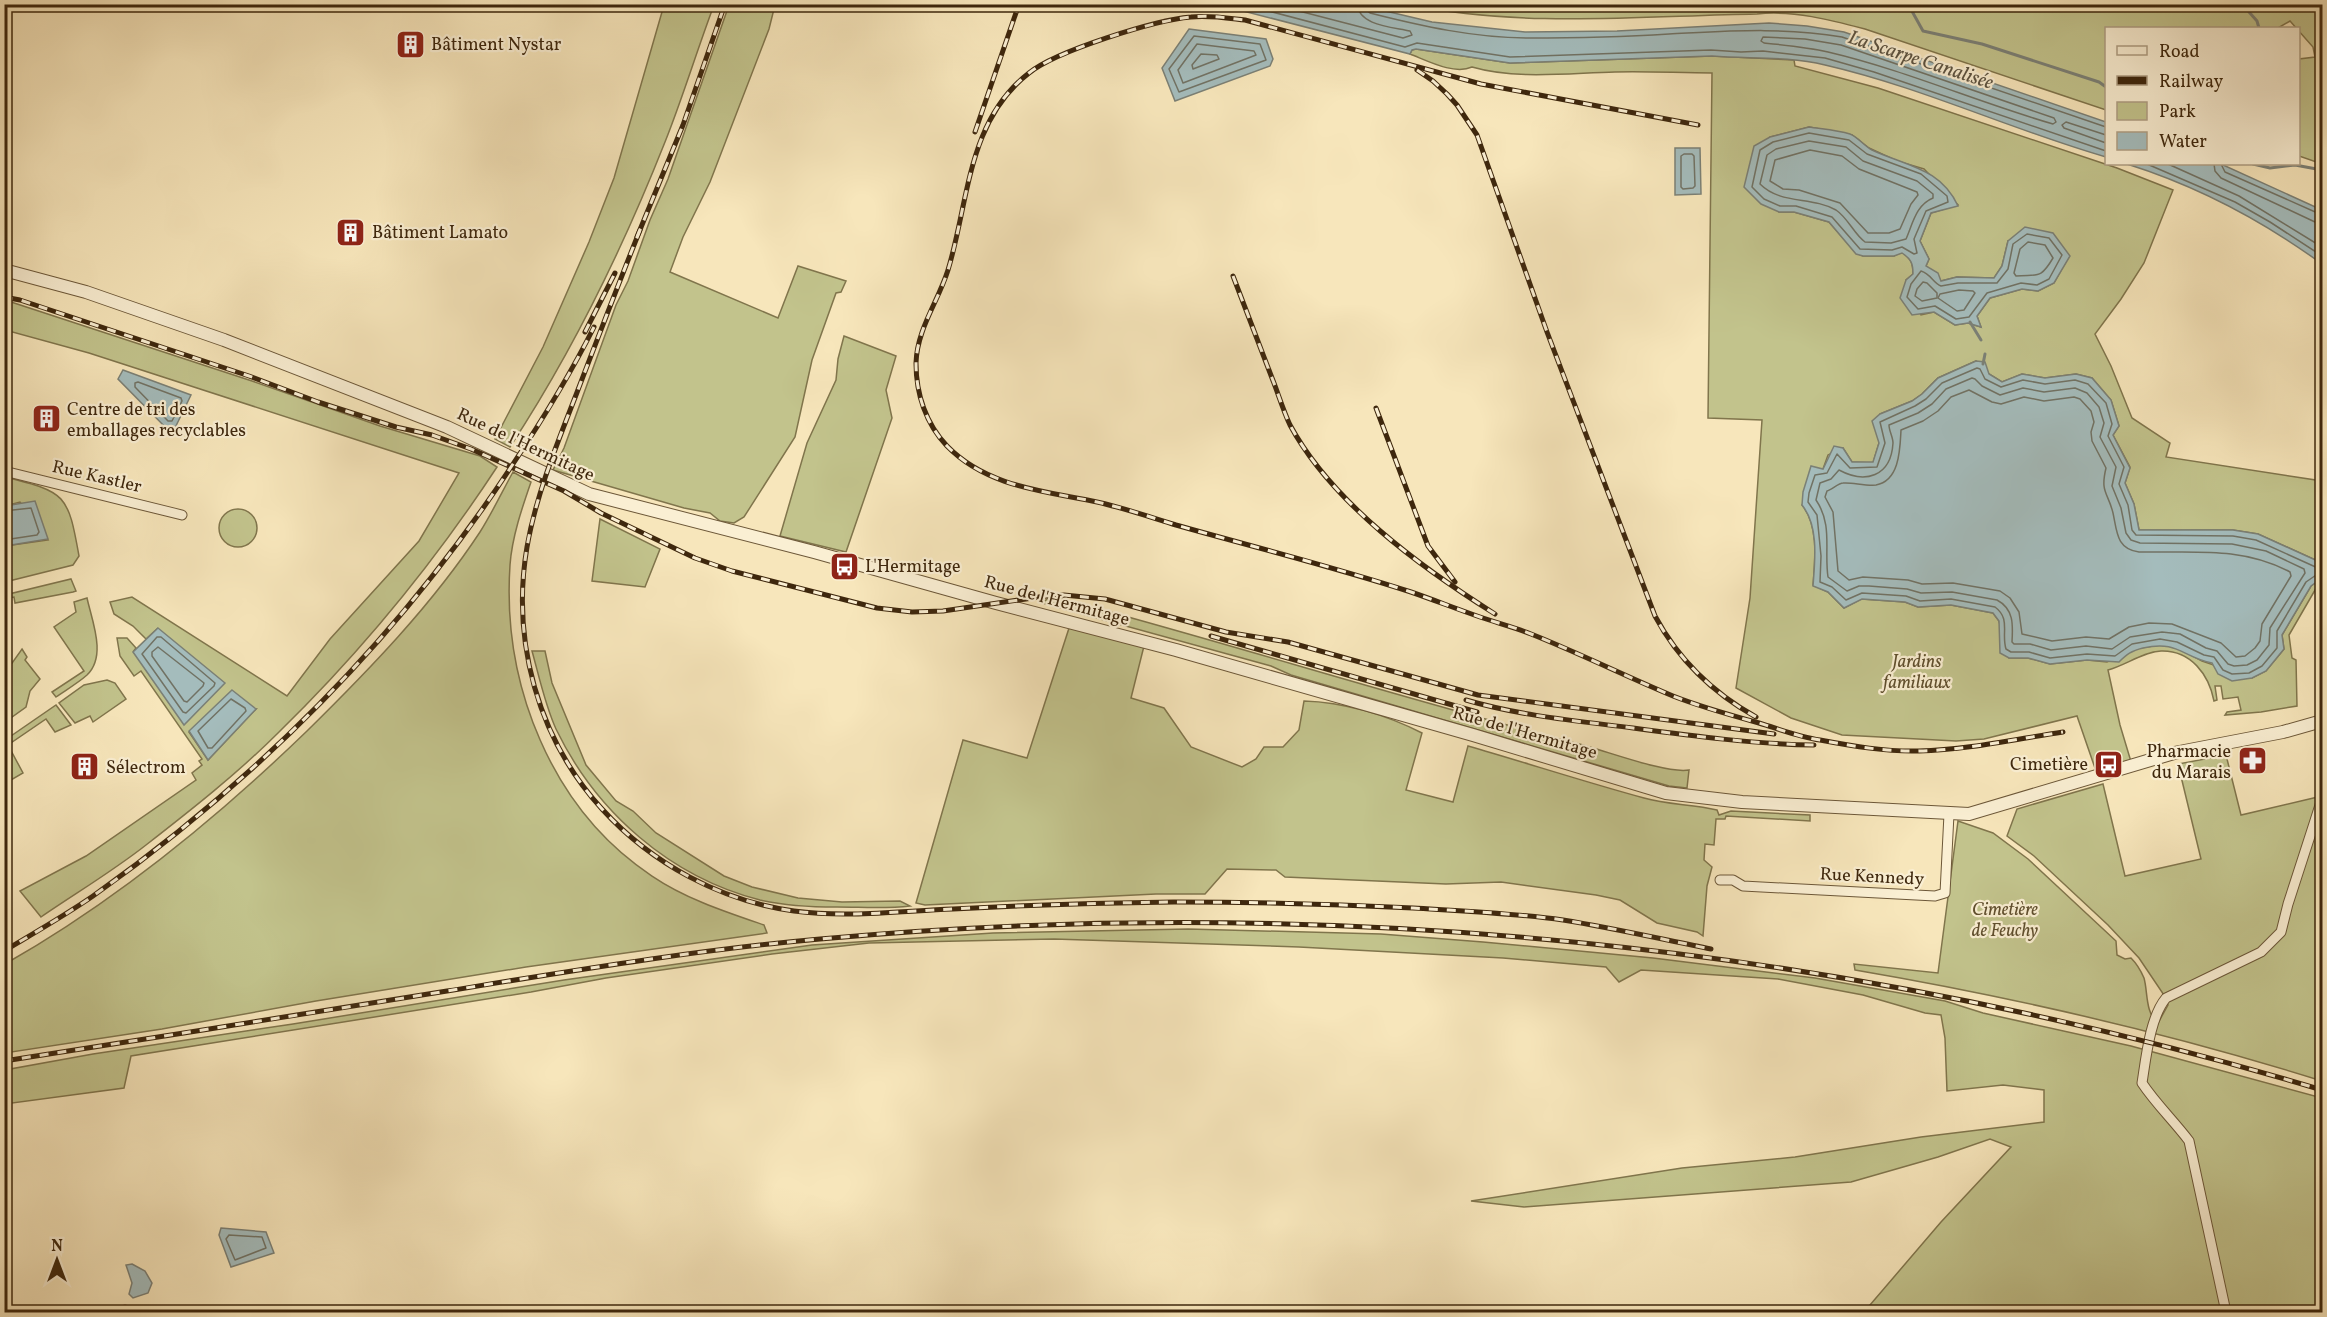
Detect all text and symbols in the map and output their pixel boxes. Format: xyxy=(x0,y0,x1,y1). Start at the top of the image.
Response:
water label: La Scarpe Canalisée xyxy=(1844,24,1997,98)
legend xyxy=(2105,27,2300,165)
building icon: Bâtiment Nystar xyxy=(394,28,426,60)
place label: Bâtiment Nystar xyxy=(431,33,562,58)
text: Road xyxy=(2159,40,2200,65)
text: Railway xyxy=(2159,70,2223,95)
text: Park xyxy=(2159,100,2196,125)
text: Water xyxy=(2159,130,2207,155)
building icon: Bâtiment Lamato xyxy=(335,216,367,248)
place label: Bâtiment Lamato xyxy=(372,221,508,246)
place label: Centre de tri des emballages recyclables xyxy=(67,398,246,444)
street label: Rue de l'Hermitage xyxy=(452,402,598,488)
building icon: Centre de tri des emballages recyclables xyxy=(30,403,62,435)
street label: Rue Kastler xyxy=(49,455,144,500)
bus stop icon: L'Hermitage xyxy=(828,550,860,582)
place label: L'Hermitage xyxy=(865,555,961,580)
street label: Rue de l'Hermitage xyxy=(981,570,1132,633)
park label: Jardins familiaux xyxy=(1880,650,1952,696)
street label: Rue de l'Hermitage xyxy=(1449,701,1600,766)
place label: Pharmacie du Marais xyxy=(2146,740,2231,786)
pharmacy icon: Pharmacie du Marais xyxy=(2236,745,2268,777)
bus stop icon: Cimetière xyxy=(2093,748,2125,780)
building icon: Sélectrom xyxy=(69,751,101,783)
place label: Cimetière xyxy=(2010,753,2088,778)
place label: Sélectrom xyxy=(106,756,186,781)
street label: Rue Kennedy xyxy=(1819,862,1925,893)
park label: Cimetière de Feuchy xyxy=(1972,898,2038,944)
north arrow xyxy=(27,1230,87,1290)
text: N xyxy=(51,1236,63,1258)

